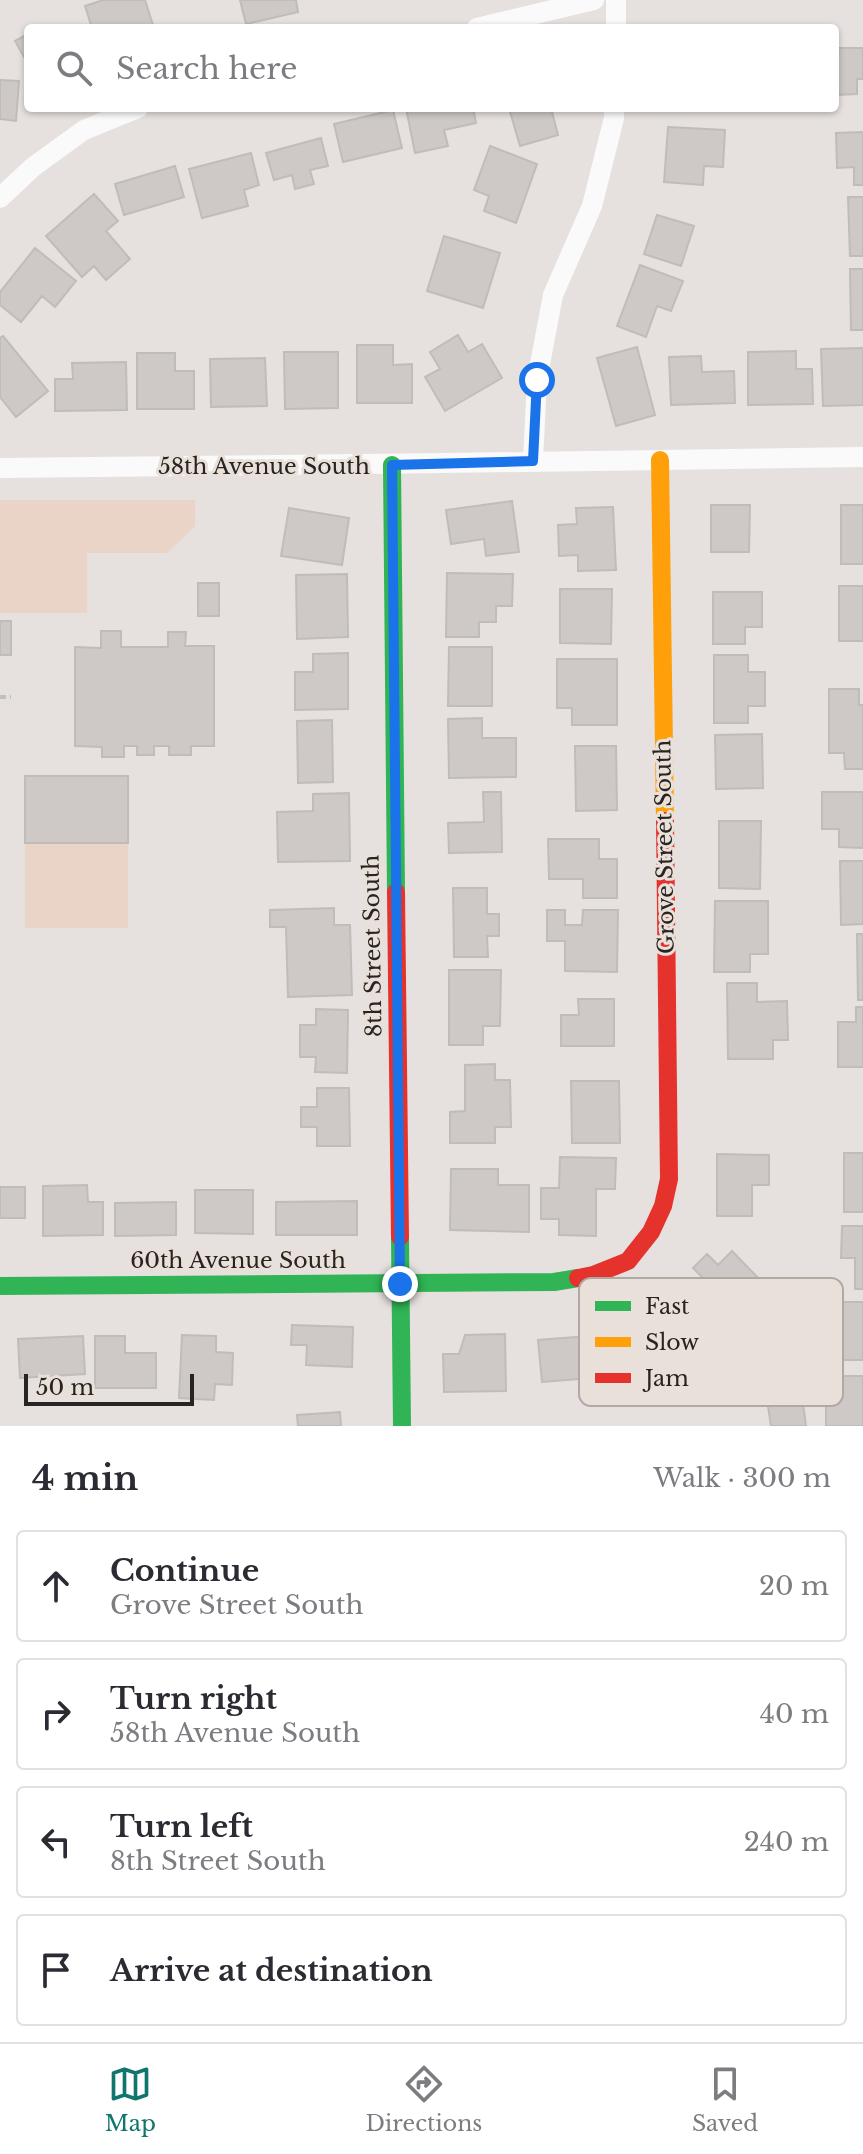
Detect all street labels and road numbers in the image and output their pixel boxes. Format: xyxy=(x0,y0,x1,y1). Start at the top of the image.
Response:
street label: 58th Avenue South xyxy=(158,453,370,480)
street label: Grove Street South xyxy=(649,740,680,954)
street label: 8th Street South xyxy=(357,855,388,1037)
street label: 60th Avenue South xyxy=(130,1247,346,1274)

